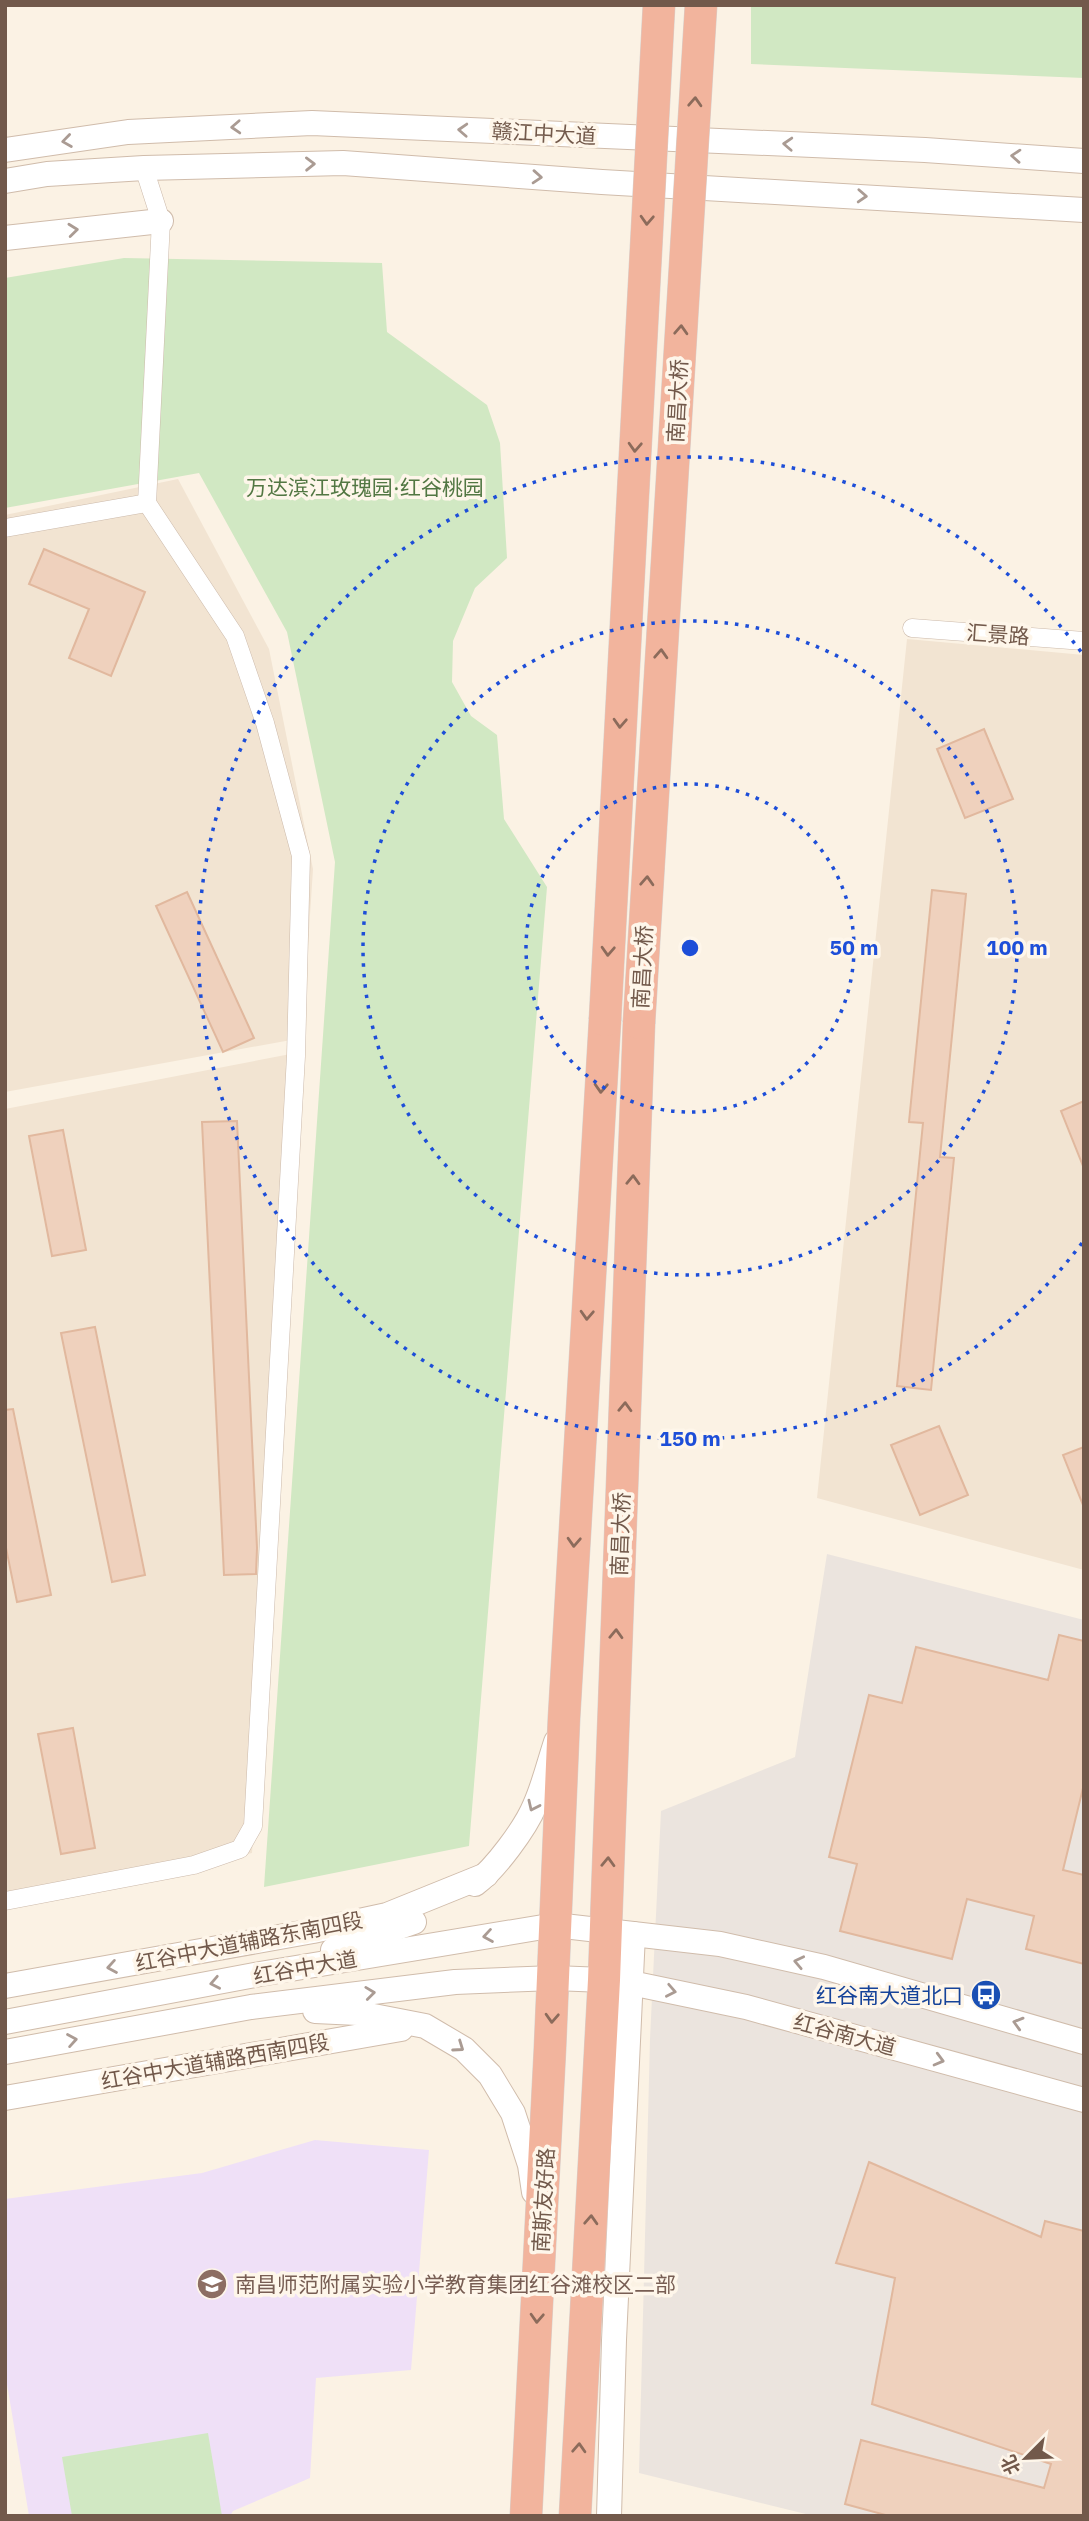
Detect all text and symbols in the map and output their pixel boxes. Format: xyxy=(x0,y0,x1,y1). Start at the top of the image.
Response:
one-way arrow xyxy=(687,97,702,108)
street label: 赣江中大道 xyxy=(491,116,597,150)
one-way arrow xyxy=(230,119,241,134)
one-way arrow xyxy=(458,122,469,137)
one-way arrow xyxy=(61,133,73,148)
one-way arrow xyxy=(783,137,794,152)
one-way arrow xyxy=(1010,149,1021,164)
one-way arrow xyxy=(306,156,316,172)
one-way arrow xyxy=(532,169,543,184)
one-way arrow xyxy=(857,188,868,203)
one-way arrow xyxy=(640,215,655,226)
one-way arrow xyxy=(67,223,79,238)
one-way arrow xyxy=(673,324,688,335)
street label: 南昌大桥 xyxy=(661,358,693,444)
one-way arrow xyxy=(628,442,643,453)
park label: 万达滨江玫瑰园·红谷桃园 xyxy=(246,473,484,501)
street label: 汇景路 xyxy=(966,618,1030,650)
one-way arrow xyxy=(653,649,668,660)
one-way arrow xyxy=(613,718,628,729)
one-way arrow xyxy=(640,876,655,887)
street label: 南昌大桥 xyxy=(626,924,658,1010)
text: 50 m xyxy=(830,933,878,961)
text: 100 m xyxy=(986,933,1048,961)
centre of rings xyxy=(678,936,702,960)
one-way arrow xyxy=(601,945,616,956)
one-way arrow xyxy=(593,1083,608,1094)
one-way arrow xyxy=(625,1174,641,1184)
one-way arrow xyxy=(580,1310,595,1321)
one-way arrow xyxy=(617,1401,632,1412)
text: 150 m xyxy=(659,1424,721,1452)
street label: 南昌大桥 xyxy=(605,1492,635,1576)
one-way arrow xyxy=(567,1537,582,1548)
one-way arrow xyxy=(609,1629,624,1640)
one-way arrow xyxy=(528,1799,542,1811)
one-way arrow xyxy=(600,1856,616,1866)
street label: 红谷中大道辅路东南四段 xyxy=(133,1907,365,1975)
one-way arrow xyxy=(482,1928,494,1943)
street label: 红谷中大道 xyxy=(251,1945,359,1989)
one-way arrow xyxy=(793,1955,805,1970)
one-way arrow xyxy=(106,1959,118,1974)
one-way arrow xyxy=(210,1974,222,1989)
bus stop icon: 红谷南大道北口 xyxy=(969,1978,1003,2012)
place label: 红谷南大道北口 xyxy=(816,1981,963,2009)
one-way arrow xyxy=(665,1983,677,1998)
one-way arrow xyxy=(364,1985,375,2000)
street label: 红谷南大道 xyxy=(791,2007,899,2061)
one-way arrow xyxy=(544,2013,559,2024)
one-way arrow xyxy=(1012,2016,1024,2031)
street label: 红谷中大道辅路西南四段 xyxy=(99,2027,331,2095)
one-way arrow xyxy=(66,2033,78,2048)
one-way arrow xyxy=(451,2039,464,2051)
one-way arrow xyxy=(933,2052,945,2066)
street label: 南斯友好路 xyxy=(526,2147,560,2253)
one-way arrow xyxy=(584,2215,599,2226)
school or university icon: 南昌师范附属实验小学教育集团红谷滩校区二部 xyxy=(195,2267,229,2301)
place label: 南昌师范附属实验小学教育集团红谷滩校区二部 xyxy=(235,2270,676,2298)
one-way arrow xyxy=(529,2313,544,2324)
north arrow xyxy=(991,2423,1061,2493)
one-way arrow xyxy=(571,2442,586,2453)
text: 北 xyxy=(996,2451,1025,2478)

